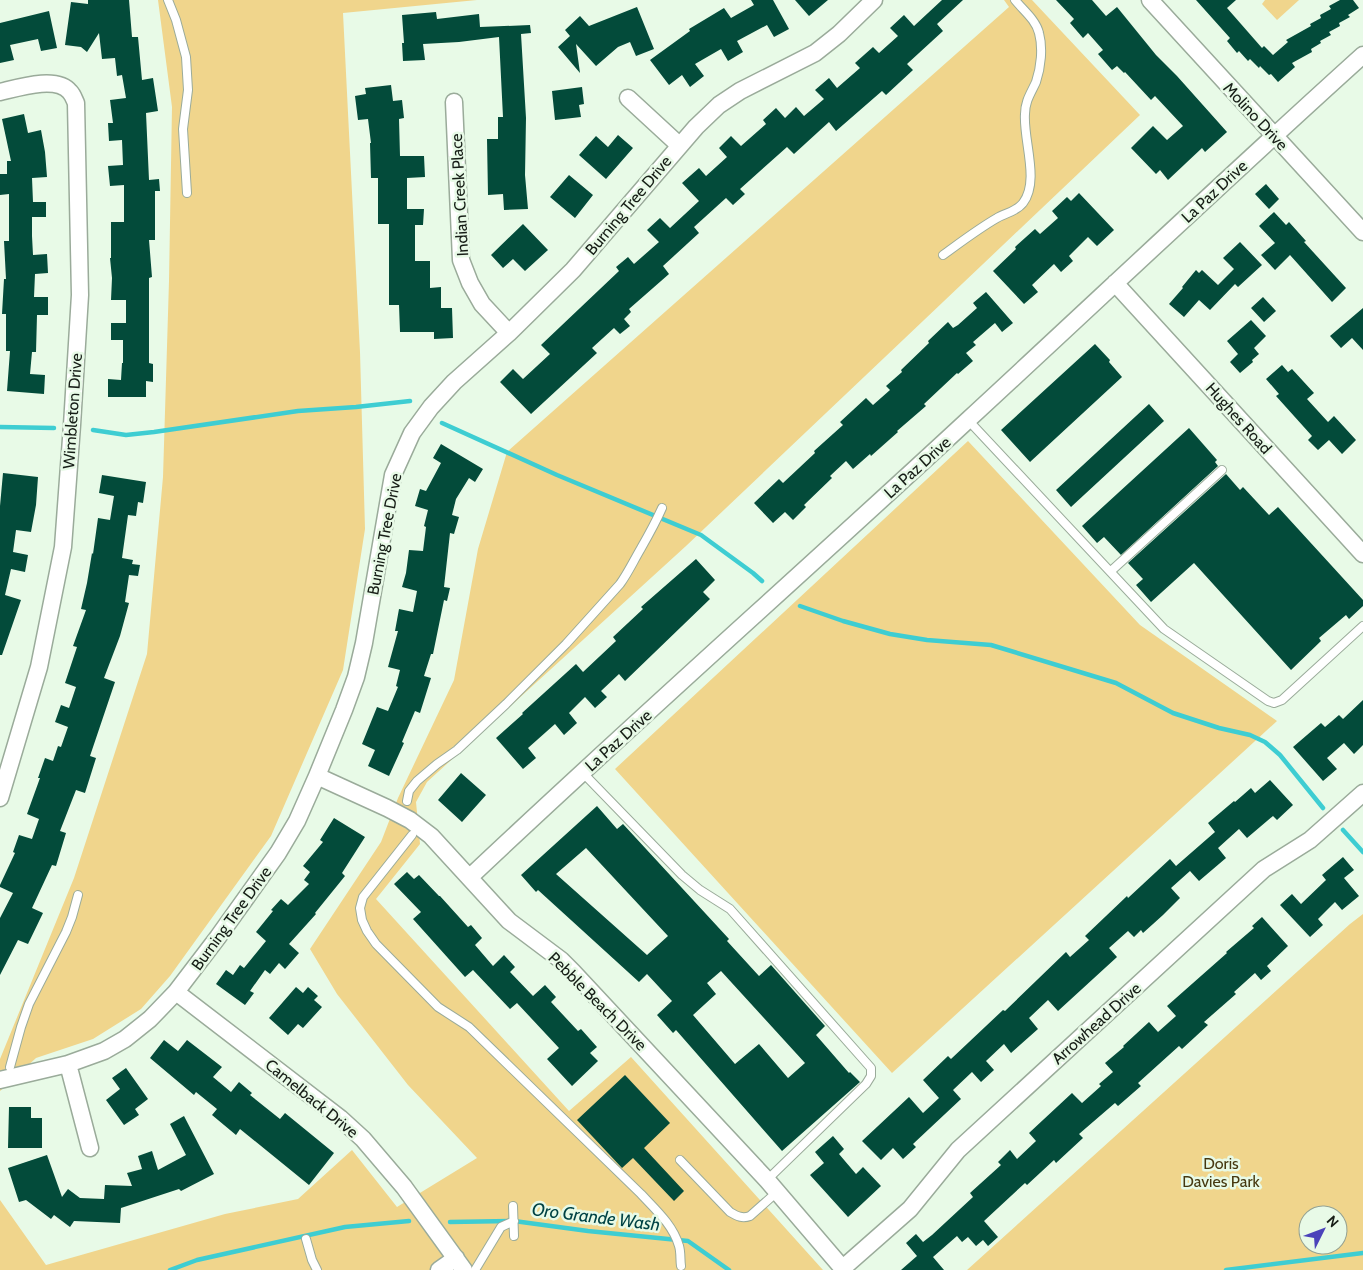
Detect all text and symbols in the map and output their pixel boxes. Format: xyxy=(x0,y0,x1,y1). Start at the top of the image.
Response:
street label: Molino Drive xyxy=(1219,78,1292,154)
street label: Indian Creek Place xyxy=(447,133,472,257)
street label: Burning Tree Drive xyxy=(581,152,675,259)
street label: La Paz Drive xyxy=(1178,156,1251,227)
street label: Wimbleton Drive xyxy=(59,353,86,469)
street label: Hughes Road xyxy=(1202,379,1276,458)
street label: La Paz Drive xyxy=(880,433,955,502)
street label: Burning Tree Drive xyxy=(363,472,406,597)
street label: La Paz Drive xyxy=(581,706,656,775)
street label: Burning Tree Drive xyxy=(187,863,275,974)
street label: Pebble Beach Drive xyxy=(545,948,651,1054)
street label: Arrowhead Drive xyxy=(1048,979,1145,1068)
street label: Camelback Drive xyxy=(261,1055,362,1142)
park label: Doris Davies Park xyxy=(1182,1154,1261,1191)
water label: Oro Grande Wash xyxy=(531,1198,661,1236)
north arrow xyxy=(1298,1205,1348,1255)
text: N xyxy=(1323,1212,1343,1231)

